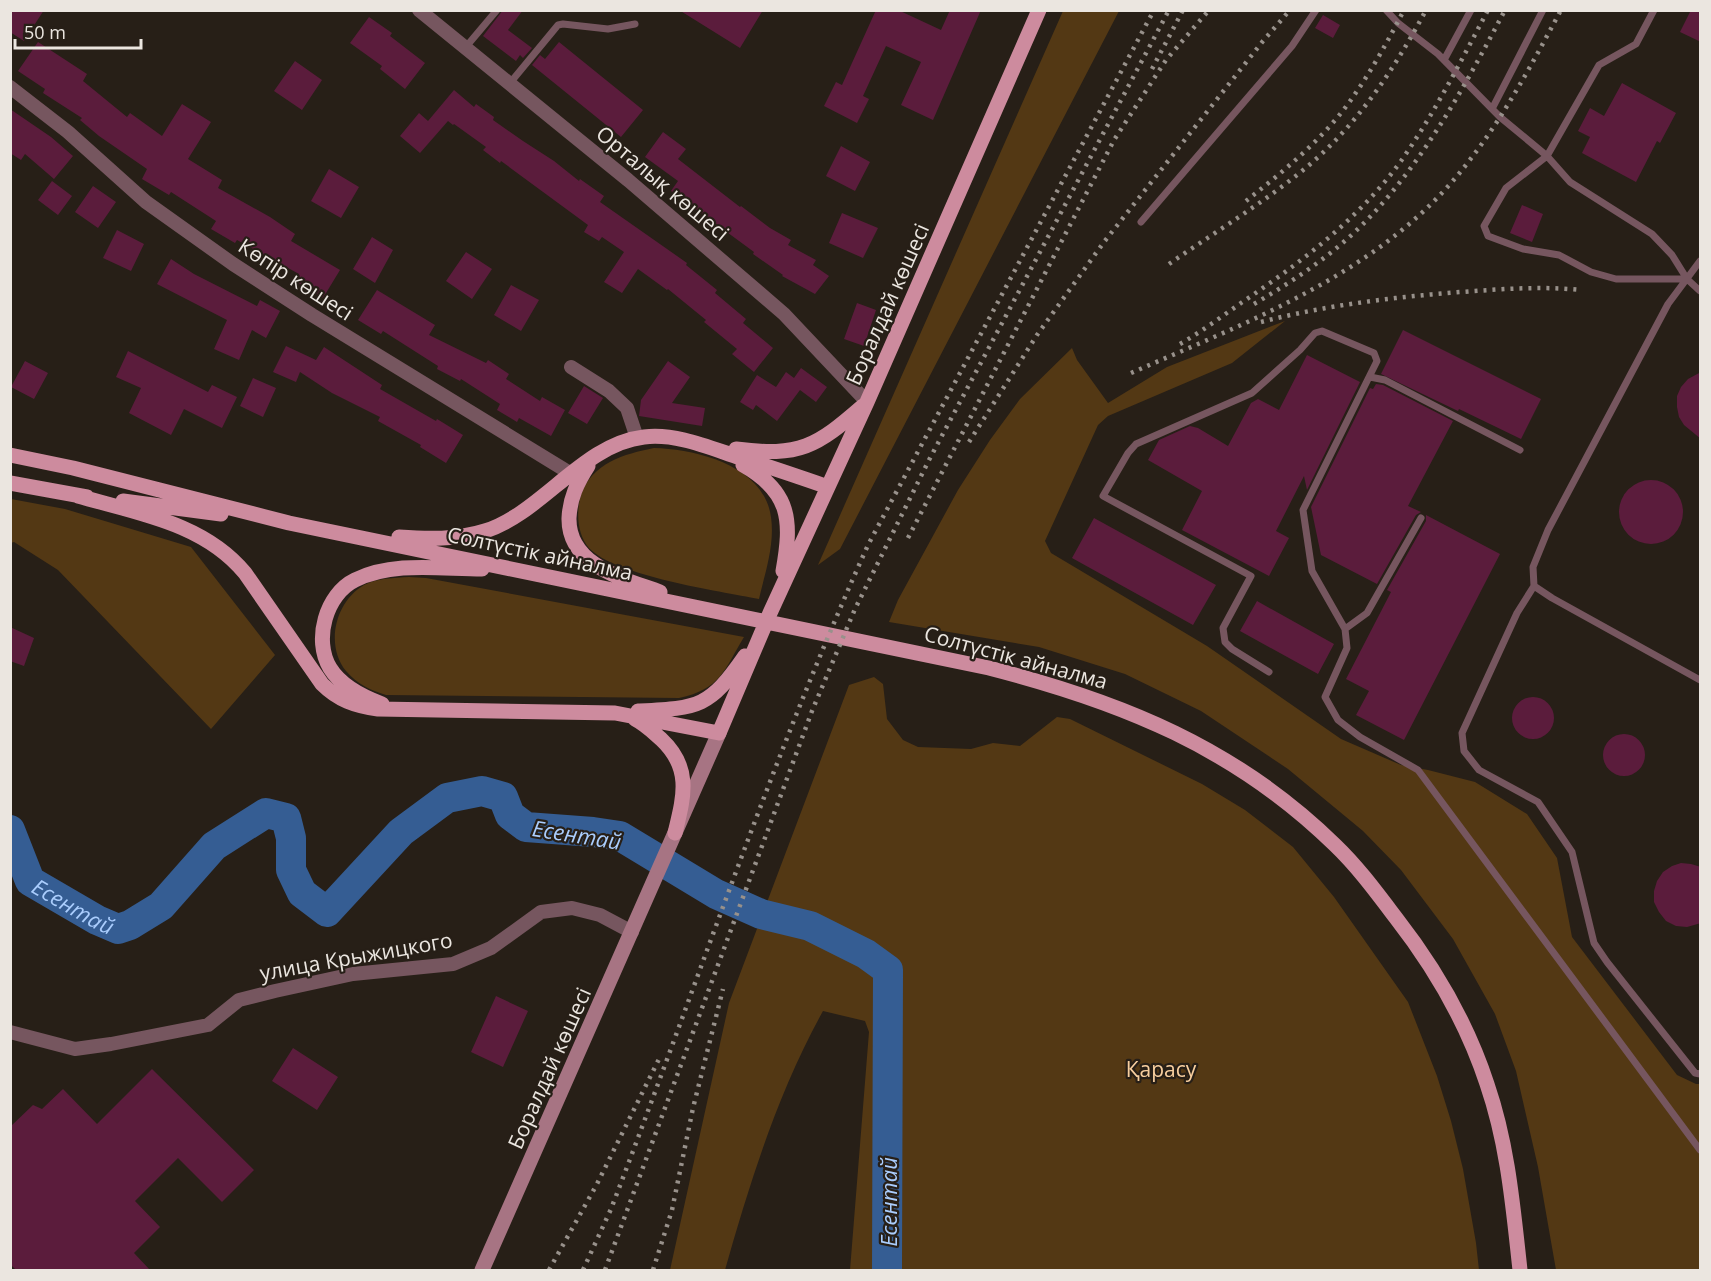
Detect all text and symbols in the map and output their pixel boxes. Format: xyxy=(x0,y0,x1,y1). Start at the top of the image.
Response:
scale bar xyxy=(15,12,141,50)
text: 50 m xyxy=(24,20,66,44)
street label: Орталық көшесі xyxy=(591,119,735,247)
street label: Боралдай көшесі xyxy=(839,219,935,389)
street label: Көпір көшесі xyxy=(233,231,359,327)
street label: Солтүстік айналма xyxy=(445,520,635,586)
street label: Солтүстік айналма xyxy=(921,619,1111,695)
water label: Есентай xyxy=(530,812,624,856)
water label: Есентай xyxy=(27,871,119,941)
street label: улица Крыжицкого xyxy=(258,925,454,987)
street label: Боралдай көшесі xyxy=(501,983,597,1153)
park label: Қарасу xyxy=(1126,1055,1197,1083)
water label: Есентай xyxy=(873,1157,903,1247)

